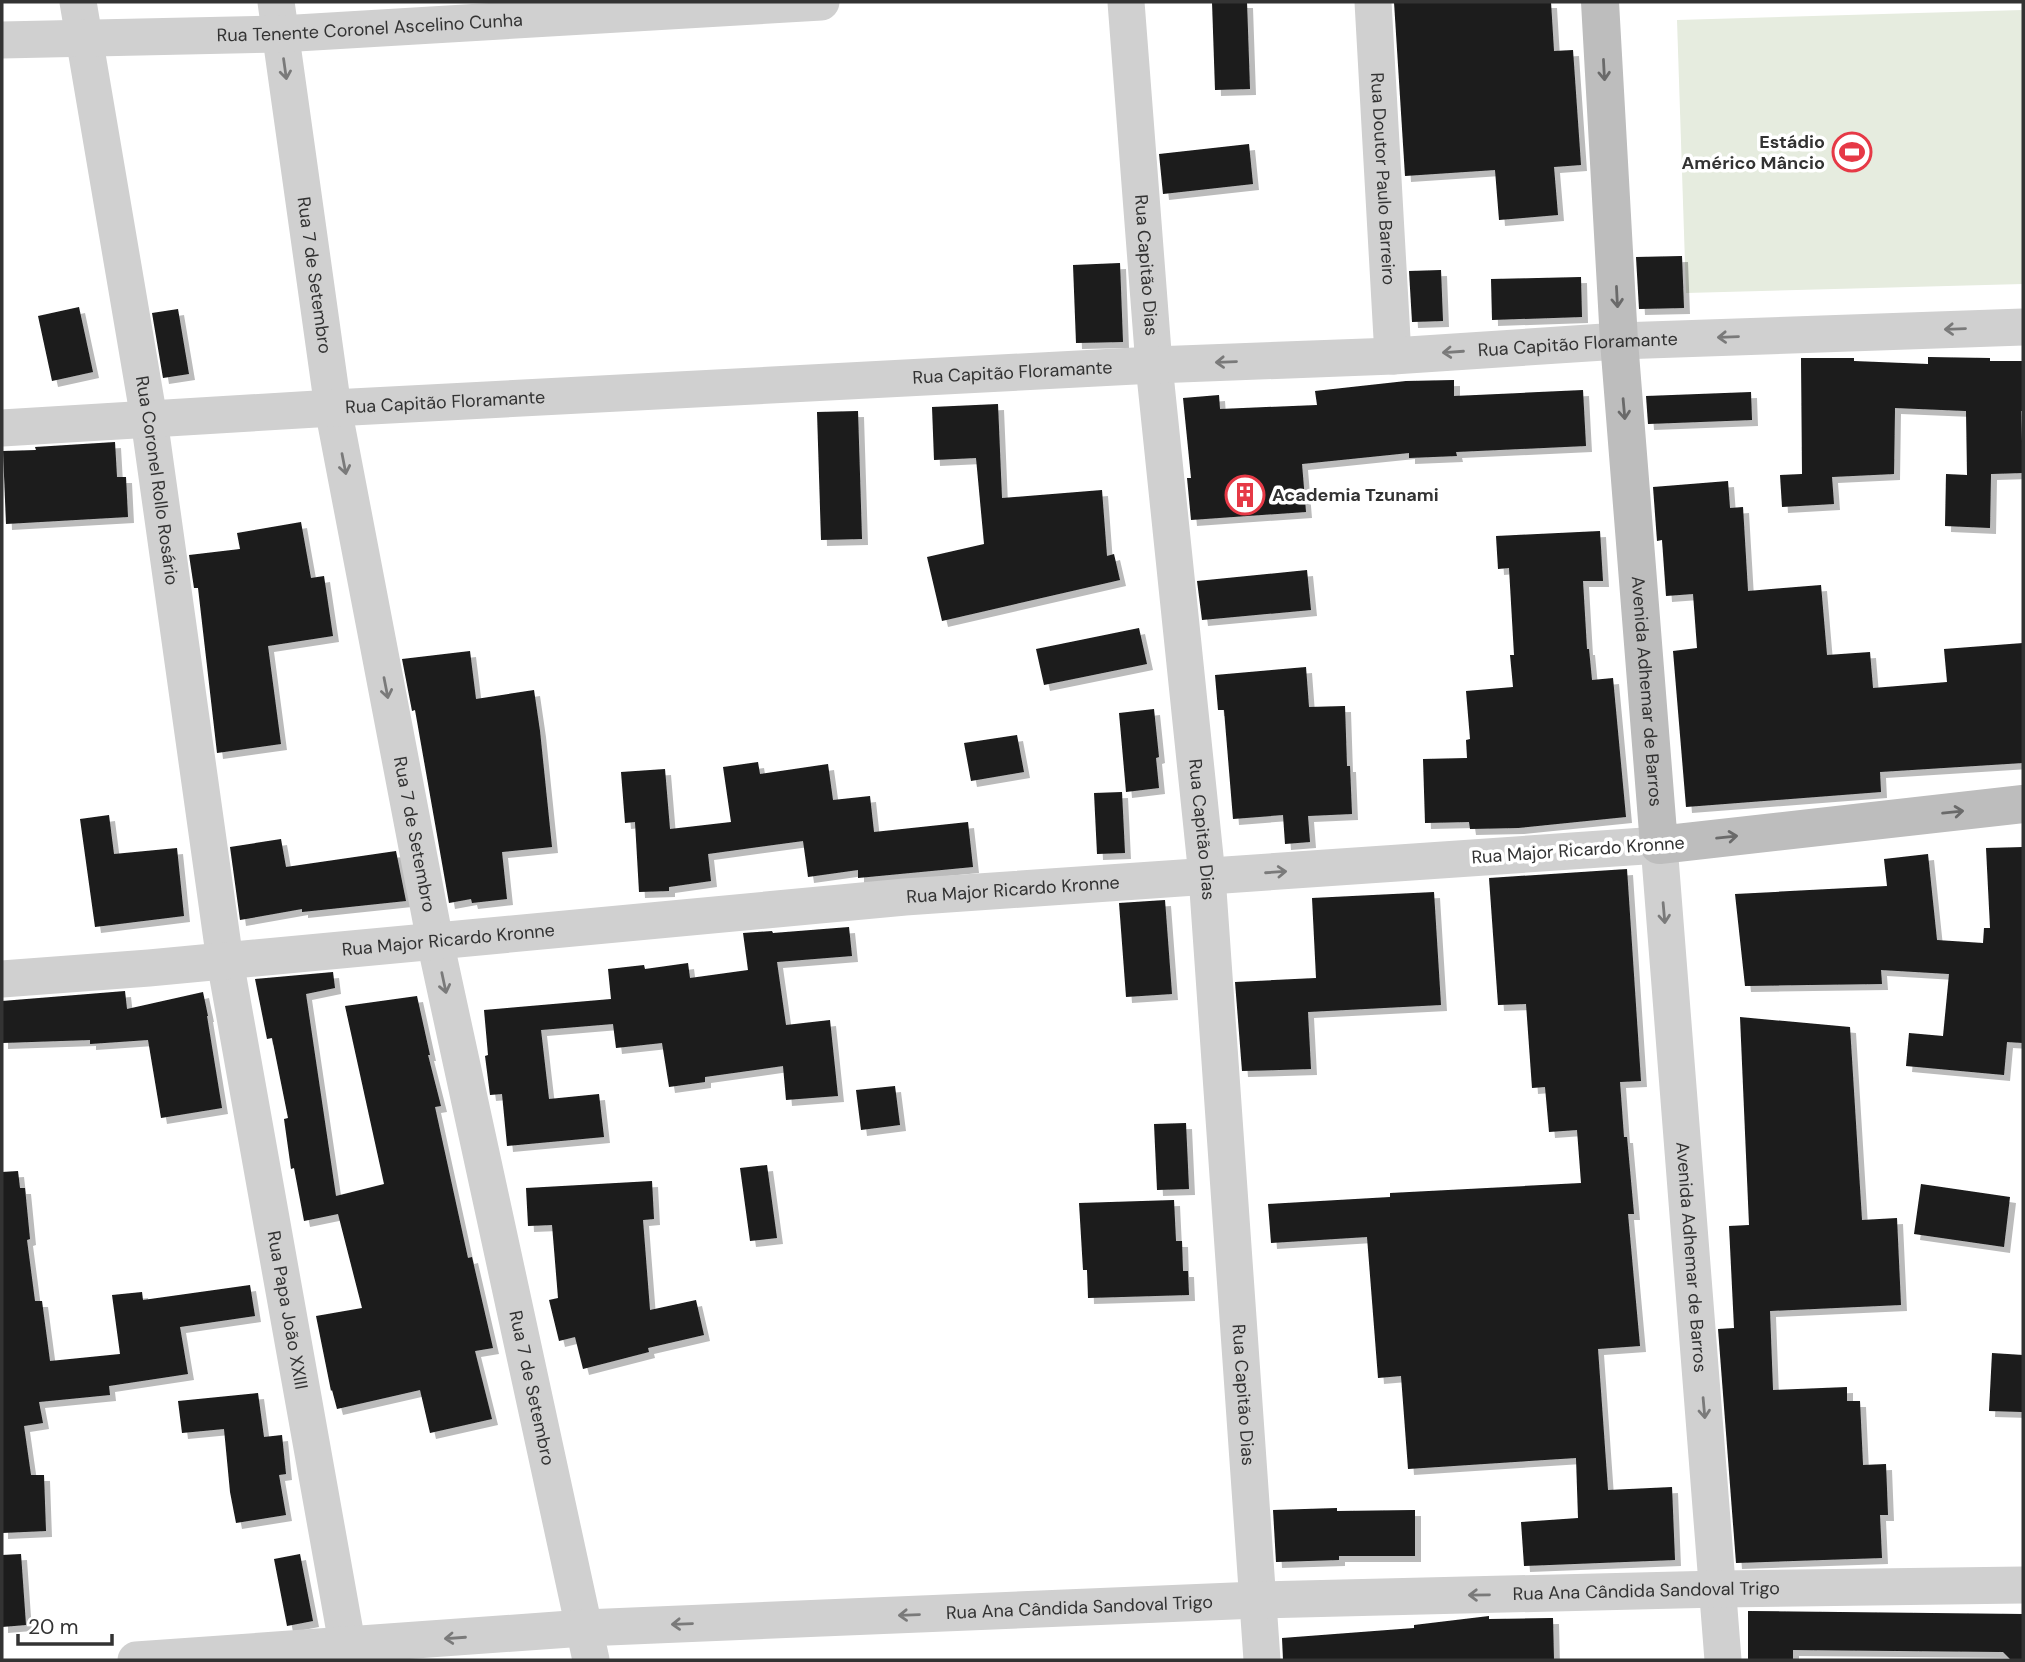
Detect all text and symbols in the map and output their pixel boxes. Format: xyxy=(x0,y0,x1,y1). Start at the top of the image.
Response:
street label: Rua Tenente Coronel Ascelino Cunha xyxy=(216,8,523,47)
one-way arrow xyxy=(279,58,292,80)
one-way arrow xyxy=(1598,58,1611,81)
street label: Rua Doutor Paulo Barreiro xyxy=(1365,72,1401,286)
place label: Estádio Américo Mâncio xyxy=(1682,130,1825,175)
sports icon: Estádio Américo Mâncio xyxy=(1831,131,1873,173)
street label: Rua Capitão Dias xyxy=(1129,194,1164,337)
street label: Rua 7 de Setembro xyxy=(291,195,337,355)
one-way arrow xyxy=(1610,285,1623,308)
one-way arrow xyxy=(1944,323,1967,336)
street label: Rua Capitão Floramante xyxy=(1477,327,1678,362)
one-way arrow xyxy=(1716,331,1739,344)
one-way arrow xyxy=(1442,346,1465,359)
street label: Rua Capitão Floramante xyxy=(912,355,1113,390)
one-way arrow xyxy=(1215,356,1238,369)
street label: Rua Coronel Rollo Rosário xyxy=(130,374,184,587)
street label: Rua Capitão Floramante xyxy=(345,385,546,419)
one-way arrow xyxy=(1618,398,1631,420)
one-way arrow xyxy=(337,452,351,475)
building icon: Academia Tzunami xyxy=(1224,474,1266,516)
place label: Academia Tzunami xyxy=(1272,483,1439,507)
street label: Avenida Adhemar de Barros xyxy=(1626,575,1668,808)
one-way arrow xyxy=(380,676,394,698)
street label: Rua 7 de Setembro xyxy=(388,754,441,914)
street label: Rua Capitão Dias xyxy=(1183,758,1221,901)
one-way arrow xyxy=(1941,806,1964,819)
street label: Rua Major Ricardo Kronne xyxy=(1471,831,1685,869)
one-way arrow xyxy=(1715,831,1738,844)
one-way arrow xyxy=(1264,865,1287,878)
street label: Rua Major Ricardo Kronne xyxy=(906,870,1120,909)
one-way arrow xyxy=(1658,901,1671,924)
street label: Rua Major Ricardo Kronne xyxy=(341,918,556,962)
one-way arrow xyxy=(437,971,451,994)
street label: Avenida Adhemar de Barros xyxy=(1670,1141,1712,1373)
street label: Rua Papa João XXIII xyxy=(261,1229,313,1391)
street label: Rua 7 de Setembro xyxy=(503,1308,560,1468)
street label: Rua Capitão Dias xyxy=(1226,1323,1260,1466)
one-way arrow xyxy=(1698,1396,1711,1419)
street label: Rua Ana Cândida Sandoval Trigo xyxy=(1512,1576,1780,1606)
one-way arrow xyxy=(1468,1588,1491,1602)
street label: Rua Ana Cândida Sandoval Trigo xyxy=(945,1590,1213,1625)
scale bar xyxy=(18,1602,112,1646)
one-way arrow xyxy=(898,1608,921,1621)
text: 20 m xyxy=(28,1613,79,1641)
one-way arrow xyxy=(670,1617,693,1630)
one-way arrow xyxy=(444,1632,466,1645)

